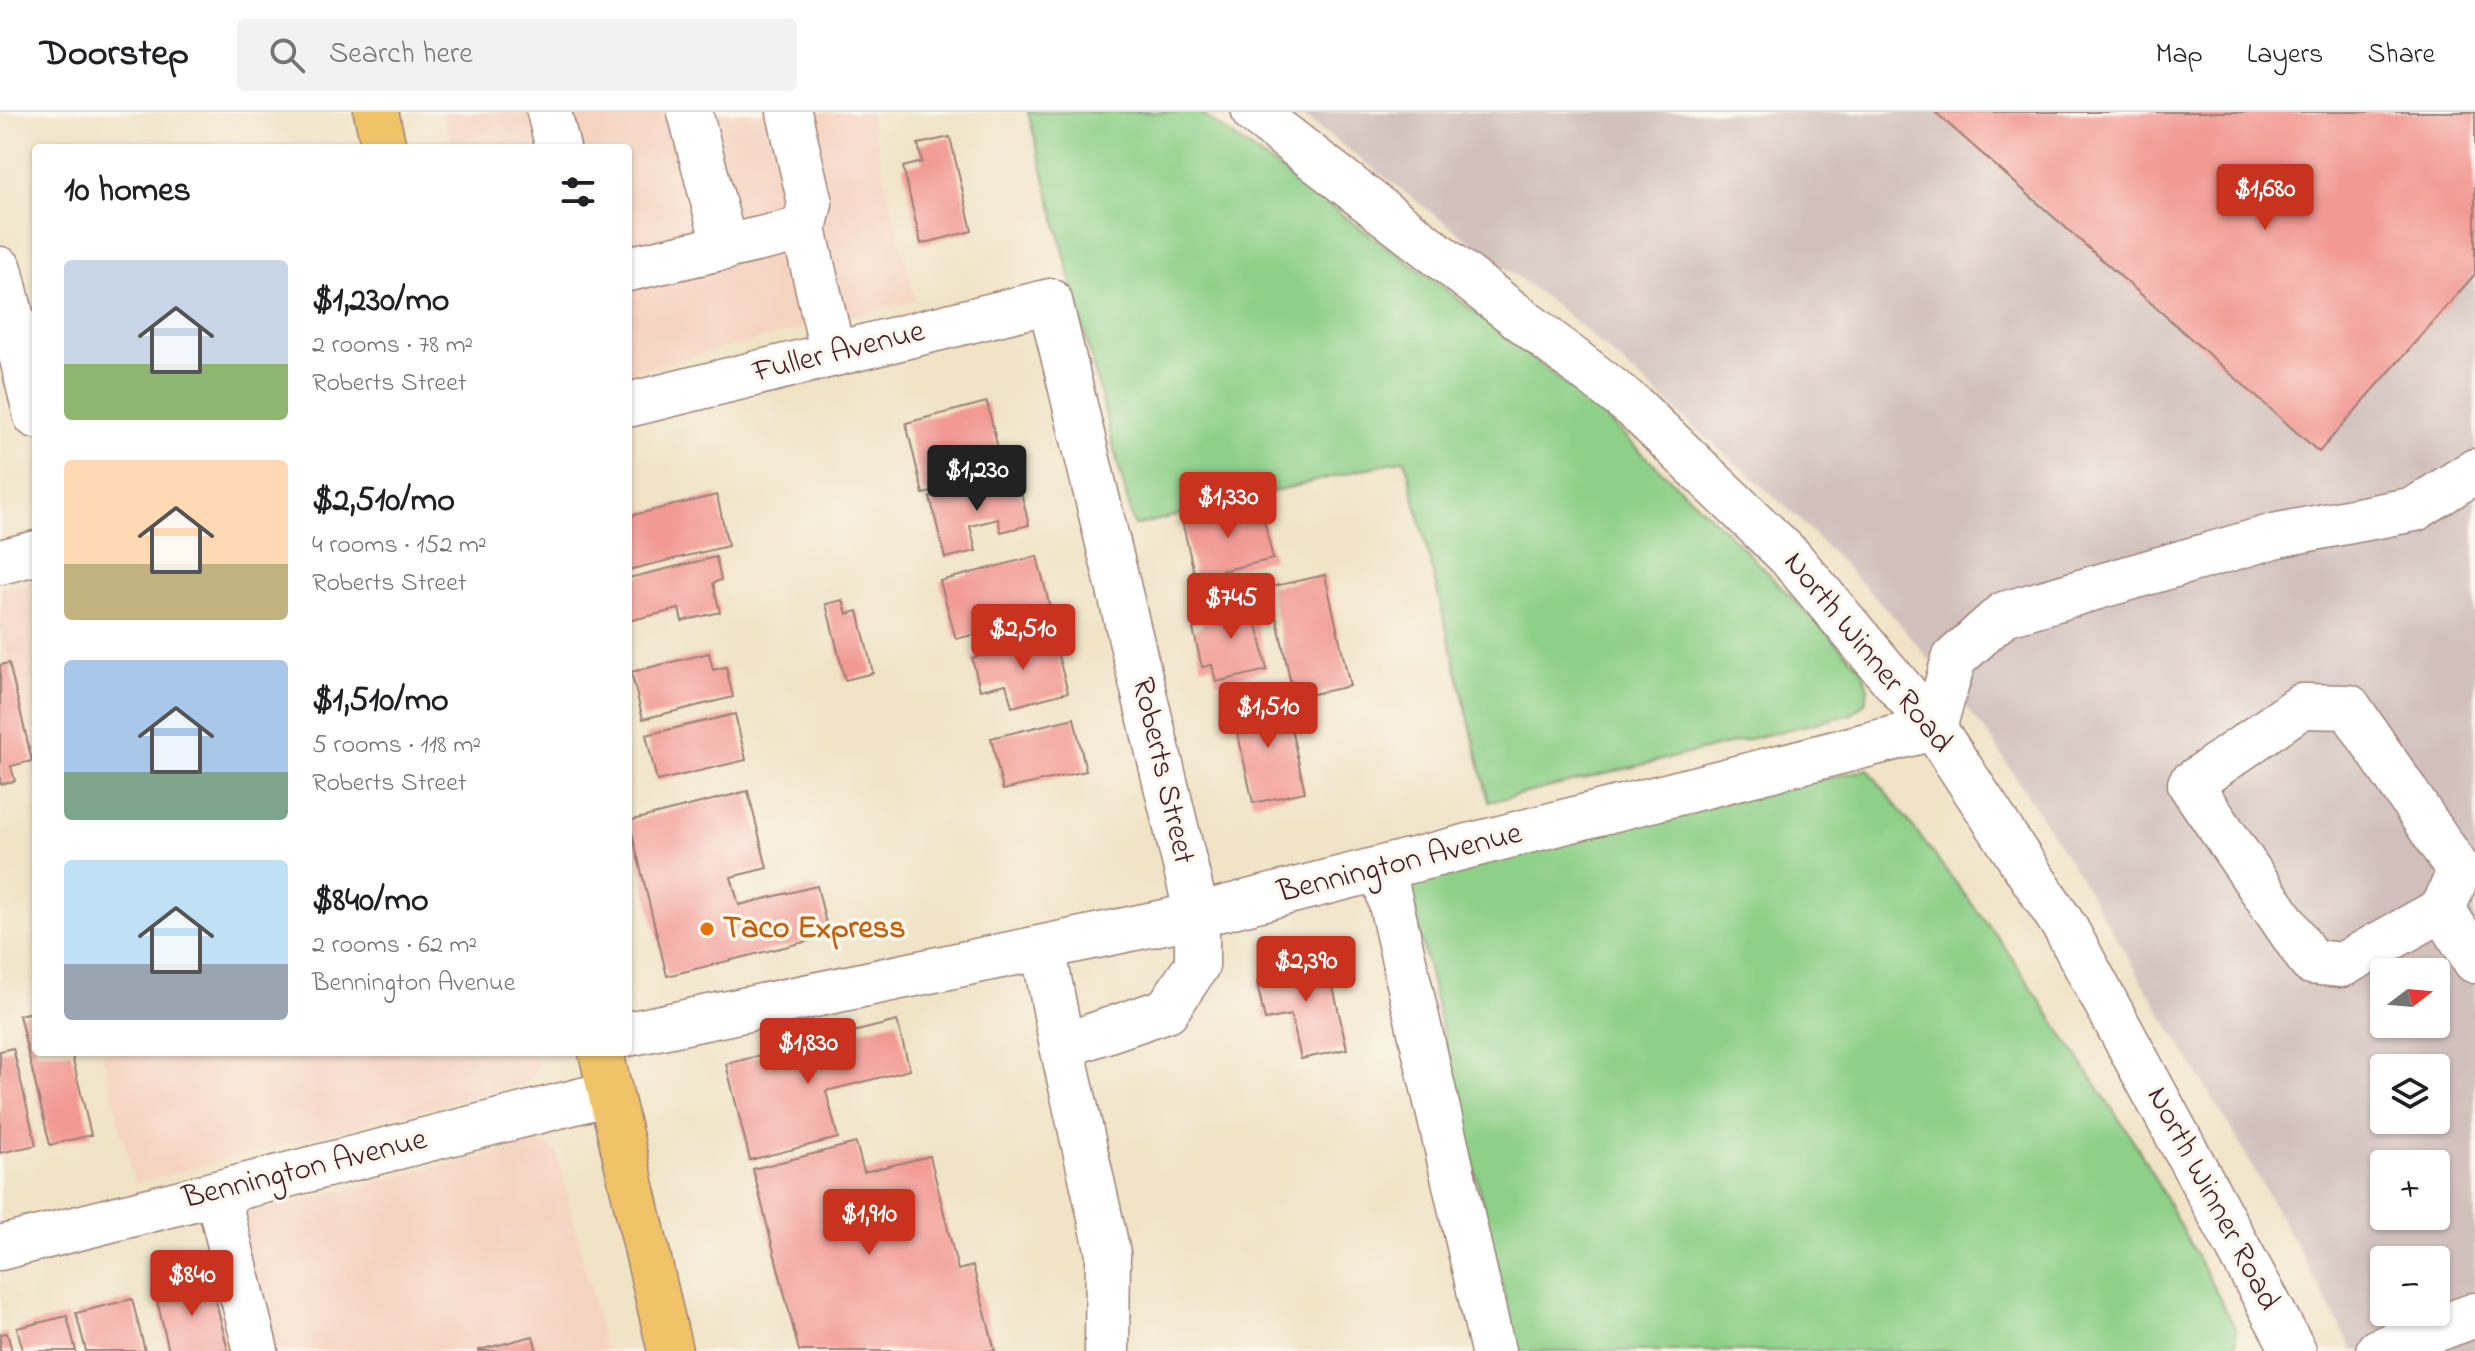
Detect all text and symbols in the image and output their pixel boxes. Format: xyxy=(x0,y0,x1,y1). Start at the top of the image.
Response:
search box xyxy=(237,19,797,91)
text: Doorstep xyxy=(40,27,189,83)
icon: search xyxy=(265,33,309,77)
text: Search here xyxy=(329,33,473,77)
text: Map xyxy=(2155,35,2203,76)
text: Layers xyxy=(2247,35,2323,76)
text: Share xyxy=(2367,35,2435,76)
pin: $1,680 xyxy=(2200,164,2330,232)
text: 10 homes xyxy=(64,167,191,217)
icon: filters xyxy=(556,170,600,214)
text: $1,680 xyxy=(2235,171,2295,209)
text: $1,230/mo xyxy=(312,277,449,327)
icon: home xyxy=(128,292,224,388)
street label: Fuller Avenue xyxy=(747,309,930,397)
text: 2 rooms · 78 m² xyxy=(312,327,473,365)
text: Roberts Street xyxy=(312,365,467,403)
pin: $1,230 xyxy=(912,445,1042,513)
text: $1,230 xyxy=(945,452,1009,490)
pin: $1,330 xyxy=(1163,472,1293,540)
text: $2,510/mo xyxy=(312,477,455,527)
text: $1,330 xyxy=(1197,479,1259,517)
icon: home xyxy=(128,492,224,588)
text: 4 rooms · 152 m² xyxy=(312,527,487,565)
street label: North Winner Road xyxy=(1771,542,1963,764)
text: Roberts Street xyxy=(312,565,467,603)
pin: $745 xyxy=(1184,573,1278,641)
text: $745 xyxy=(1205,580,1257,618)
pin: $2,510 xyxy=(958,604,1088,672)
text: $2,510 xyxy=(989,611,1057,649)
street label: Roberts Street xyxy=(1118,673,1206,869)
text: $1,510/mo xyxy=(312,677,449,727)
pin: $1,510 xyxy=(1203,682,1333,750)
text: $1,510 xyxy=(1237,689,1299,727)
icon: home xyxy=(128,692,224,788)
text: 5 rooms · 118 m² xyxy=(312,727,481,765)
text: Roberts Street xyxy=(312,765,467,803)
street label: Bennington Avenue xyxy=(1272,811,1528,917)
text: $840/mo xyxy=(312,877,429,927)
icon: home xyxy=(128,892,224,988)
place label: Taco Express xyxy=(723,906,905,953)
marker: Taco Express xyxy=(698,920,716,938)
text: 2 rooms · 62 m² xyxy=(312,927,477,965)
pin: $2,390 xyxy=(1241,936,1371,1004)
text: $2,390 xyxy=(1275,943,1337,981)
north arrow xyxy=(2370,958,2450,1038)
map controls xyxy=(2370,958,2450,1326)
text: Bennington Avenue xyxy=(312,965,515,1003)
pin: $1,830 xyxy=(743,1018,873,1086)
text: $1,830 xyxy=(778,1025,838,1063)
button: layers xyxy=(2370,1054,2450,1134)
street label: North Winner Road xyxy=(2133,1079,2291,1319)
street label: Bennington Avenue xyxy=(177,1117,433,1223)
button: + xyxy=(2370,1150,2450,1230)
pin: $1,910 xyxy=(804,1189,934,1257)
text: $1,910 xyxy=(841,1196,897,1234)
button: − xyxy=(2370,1246,2450,1326)
pin: $840 xyxy=(145,1250,239,1318)
text: $840 xyxy=(168,1257,216,1295)

